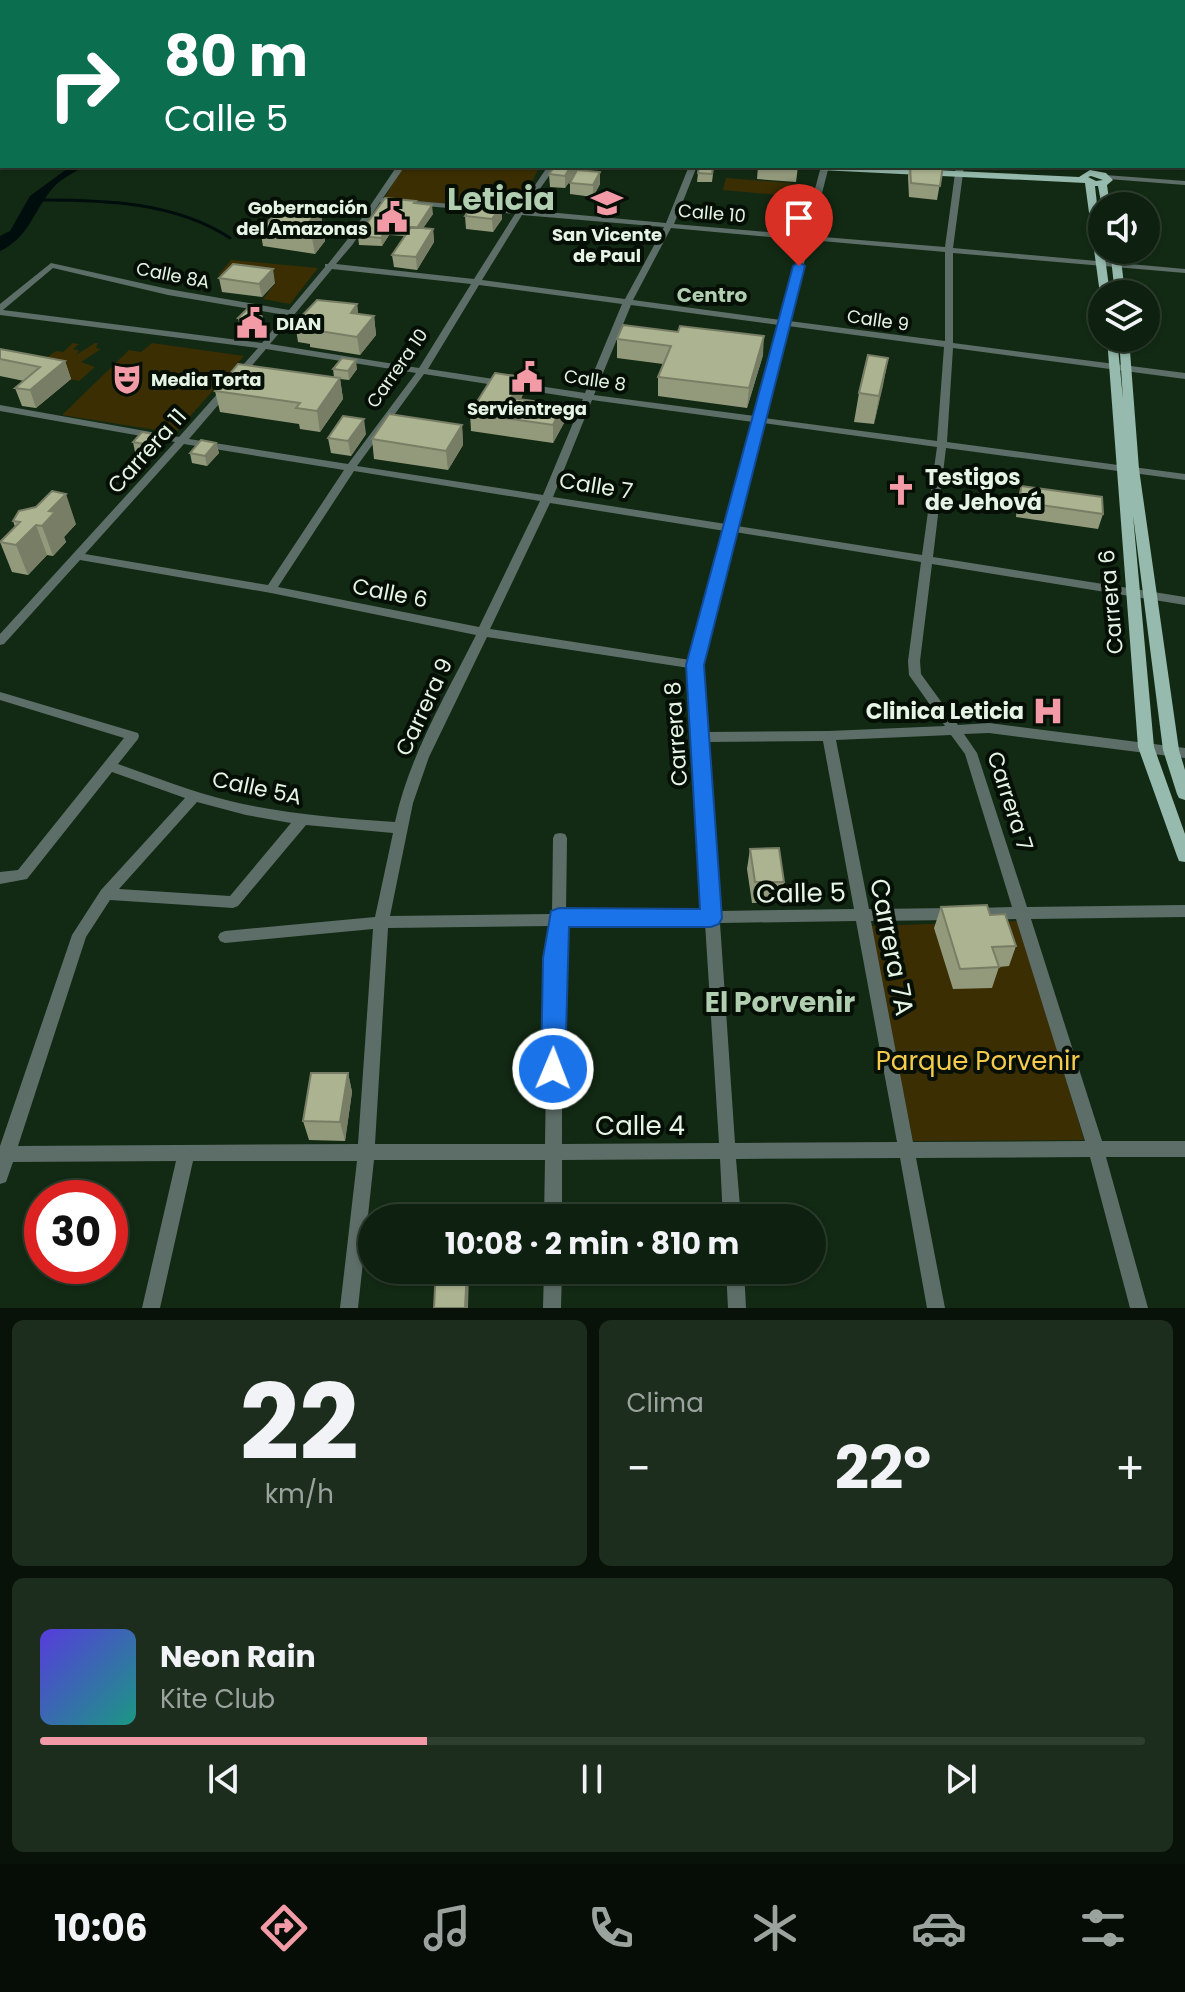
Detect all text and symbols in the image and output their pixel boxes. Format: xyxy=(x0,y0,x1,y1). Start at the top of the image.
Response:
text: 80 m xyxy=(164,17,308,96)
icon: right xyxy=(32,32,136,136)
text: Calle 5 xyxy=(164,93,288,144)
district label: Leticia xyxy=(447,176,555,221)
pin xyxy=(765,184,833,266)
school or university icon: San Vicente de Paul xyxy=(590,186,624,220)
map controls xyxy=(1088,192,1160,352)
button: sound xyxy=(1088,192,1160,264)
place label: Gobernación del Amazonas xyxy=(236,195,368,241)
icon: arrive xyxy=(777,196,821,240)
street label: Calle 10 xyxy=(677,198,747,228)
public building icon: Gobernación del Amazonas xyxy=(375,200,409,234)
place label: San Vicente de Paul xyxy=(552,222,662,268)
street label: Calle 8A xyxy=(134,256,212,294)
button: layers xyxy=(1088,280,1160,352)
district label: Centro xyxy=(677,281,747,309)
street label: Calle 9 xyxy=(845,303,911,337)
public building icon: DIAN xyxy=(235,306,269,340)
place label: DIAN xyxy=(276,311,321,336)
street label: Carrera 10 xyxy=(361,323,433,413)
public building icon: Servientrega xyxy=(510,360,544,394)
theatre icon: Media Torta xyxy=(110,362,144,396)
street label: Calle 8 xyxy=(562,363,628,397)
place label: Media Torta xyxy=(151,367,262,392)
place label: Servientrega xyxy=(467,396,587,421)
street label: Carrera 11 xyxy=(100,402,194,500)
place label: Testigos de Jehová xyxy=(925,462,1042,518)
street label: Calle 7 xyxy=(557,465,635,507)
church icon: Testigos de Jehová xyxy=(884,473,918,507)
street label: Carrera 6 xyxy=(1091,548,1131,656)
street label: Calle 6 xyxy=(350,571,430,615)
street label: Carrera 9 xyxy=(388,653,460,761)
street label: Carrera 8 xyxy=(657,681,695,787)
hospital icon: Clinica Leticia xyxy=(1031,694,1065,728)
place label: Clinica Leticia xyxy=(866,696,1024,727)
street label: Carrera 7 xyxy=(979,747,1041,855)
street label: Calle 5A xyxy=(209,763,305,813)
street label: Calle 5 xyxy=(756,874,846,912)
street label: Carrera 7A xyxy=(861,875,923,1019)
district label: El Porvenir xyxy=(705,983,855,1022)
position arrow xyxy=(511,1027,595,1111)
park label: Parque Porvenir xyxy=(876,1043,1080,1079)
street label: Calle 4 xyxy=(595,1108,685,1144)
speed limit sign: 30 xyxy=(24,1180,128,1284)
text: 10:08 · 2 min · 810 m xyxy=(445,1222,739,1265)
text: 22 xyxy=(240,1350,359,1495)
text: Clima xyxy=(627,1385,704,1421)
text: 22° xyxy=(835,1426,931,1510)
text: − xyxy=(627,1438,651,1499)
text: + xyxy=(1115,1438,1145,1499)
text: km/h xyxy=(265,1476,334,1512)
text: Neon Rain xyxy=(160,1635,316,1678)
text: Kite Club xyxy=(160,1681,275,1717)
icon: previous xyxy=(202,1757,246,1801)
icon: pause xyxy=(570,1757,614,1801)
icon: next xyxy=(939,1757,983,1801)
icon: directions xyxy=(256,1900,312,1956)
icon: music xyxy=(419,1900,475,1956)
icon: phone xyxy=(583,1900,639,1956)
icon: climate xyxy=(747,1900,803,1956)
icon: car xyxy=(911,1900,967,1956)
icon: filters xyxy=(1075,1900,1131,1956)
text: 10:06 xyxy=(54,1903,148,1954)

